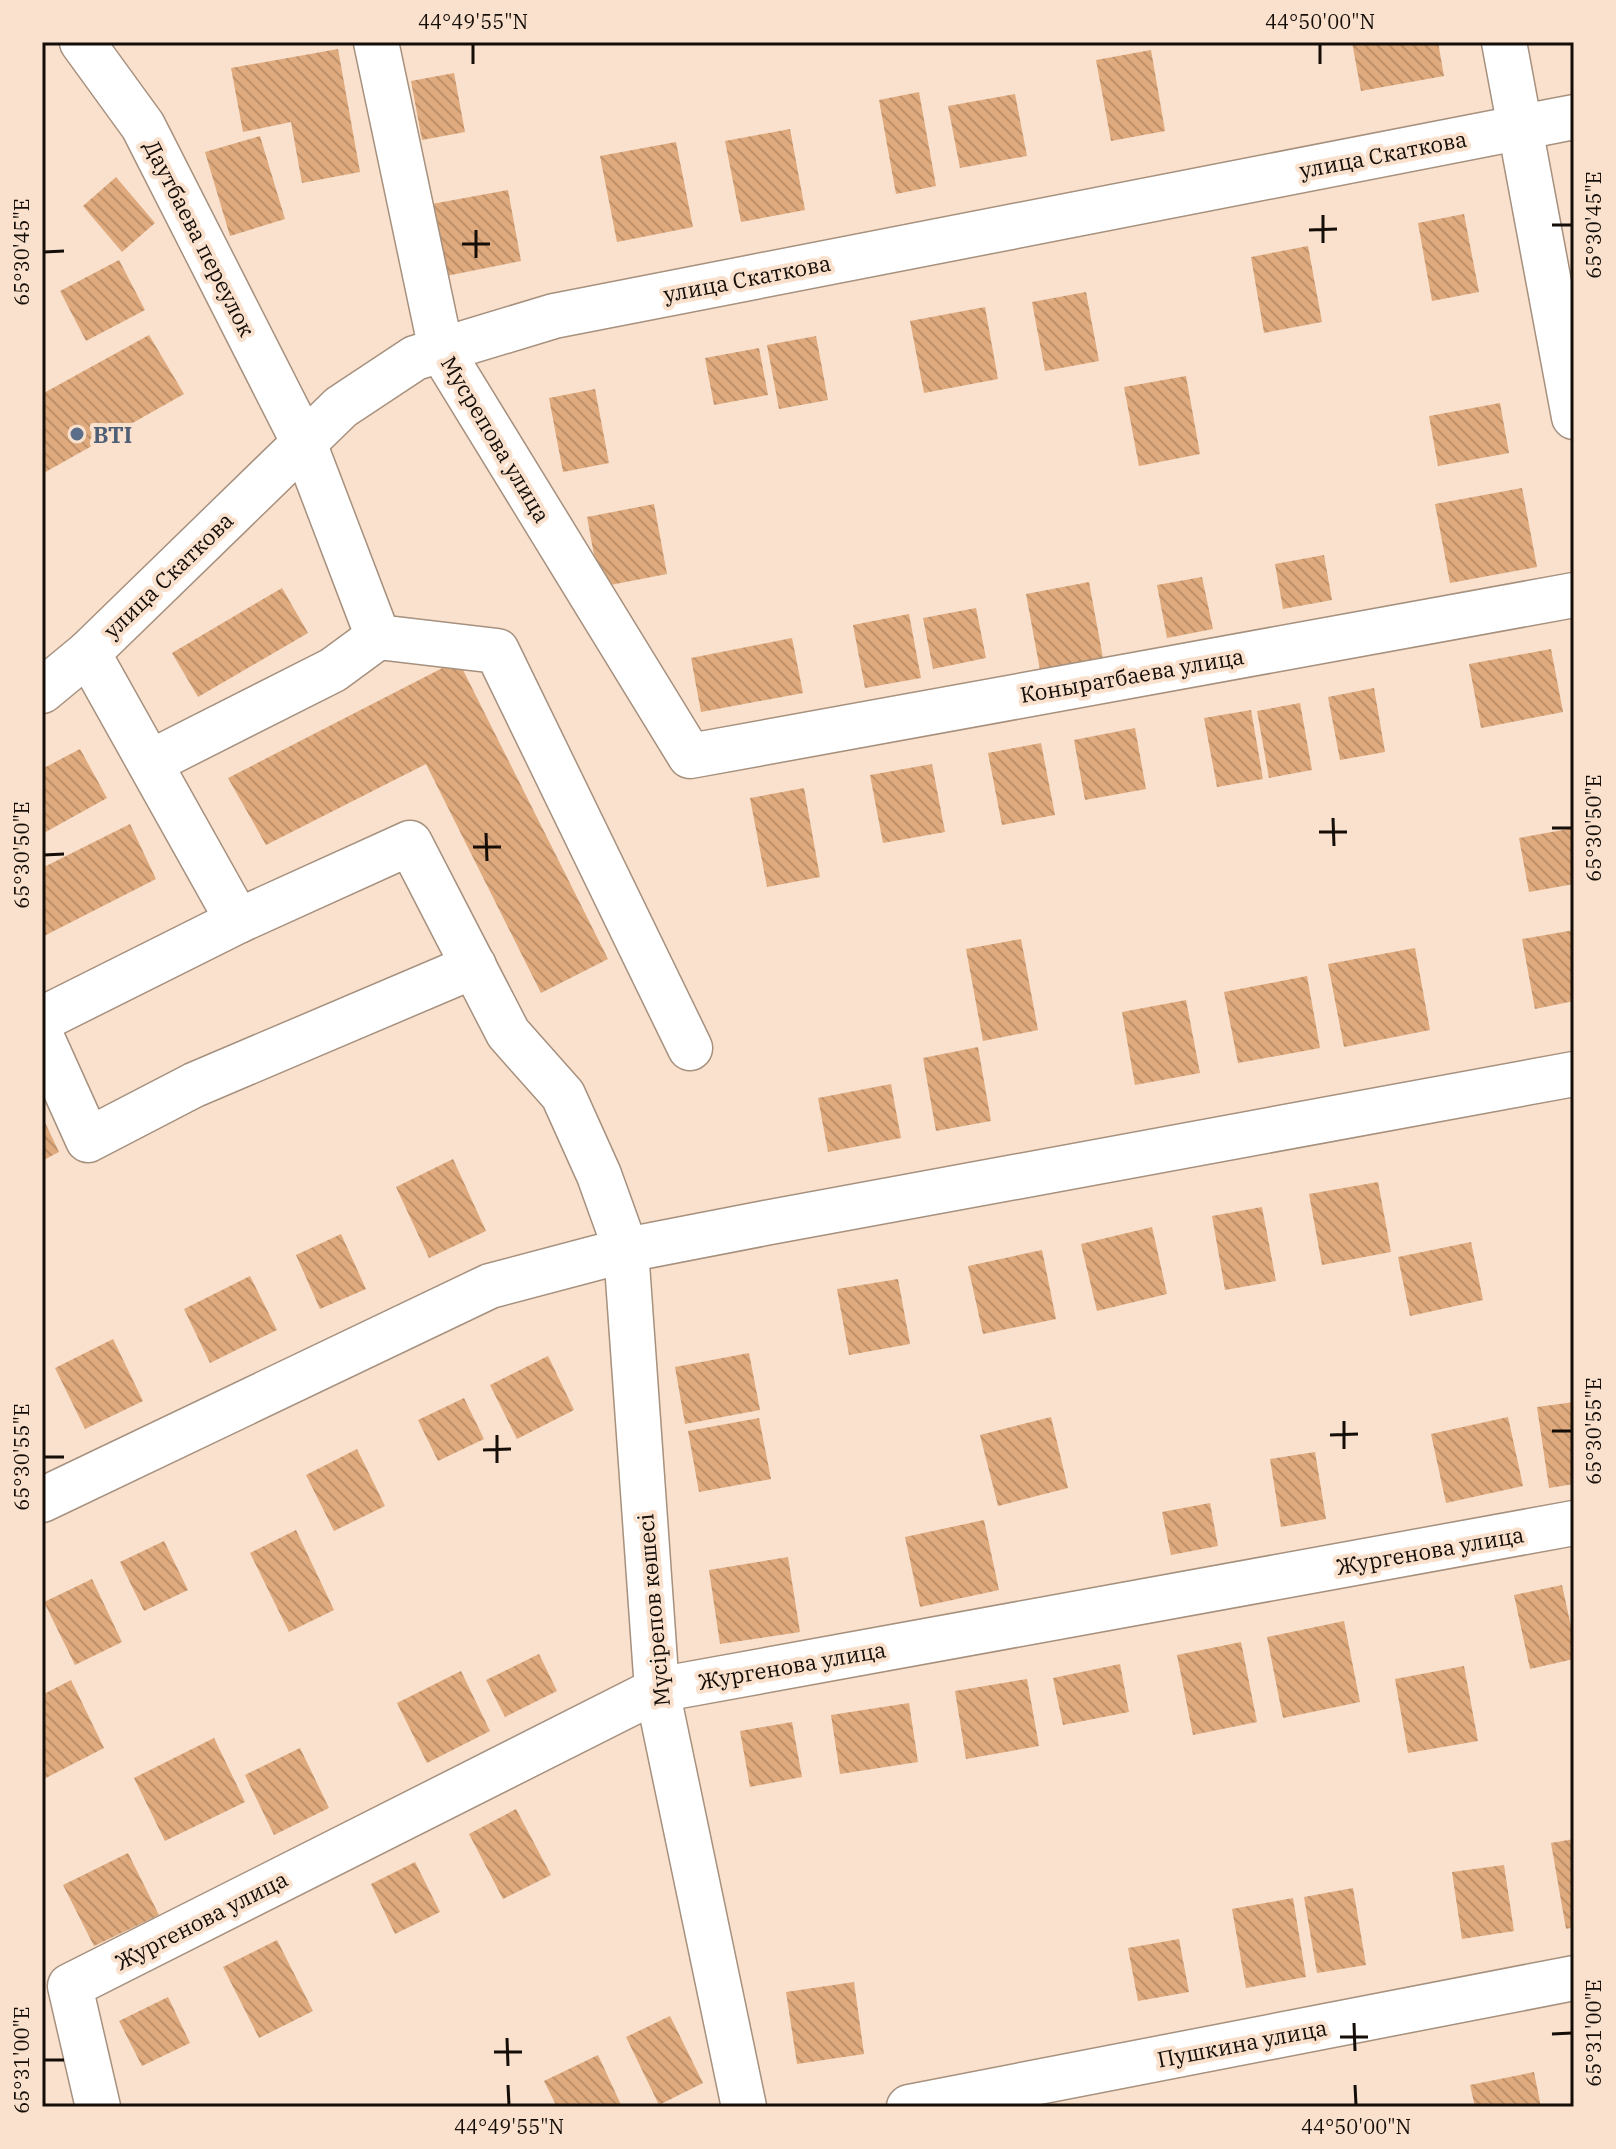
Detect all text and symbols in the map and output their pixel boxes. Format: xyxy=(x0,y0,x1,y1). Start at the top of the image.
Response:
text: 44°49'55"N xyxy=(418,8,528,35)
text: 44°50'00"N xyxy=(1265,8,1375,35)
street label: улица Скаткова xyxy=(1297,124,1469,184)
street label: Даутбаева переулок xyxy=(138,135,262,341)
text: 65°30'45"E xyxy=(1580,171,1607,279)
text: 65°30'45"E xyxy=(8,198,35,306)
street label: улица Скаткова xyxy=(661,248,833,308)
street label: Мусрепова улица xyxy=(435,350,557,528)
place label: BTI xyxy=(93,420,132,449)
marker: BTI xyxy=(68,425,86,443)
street label: улица Скаткова xyxy=(97,506,239,644)
street label: Коныратбаева улица xyxy=(1018,641,1246,709)
text: 65°30'50"E xyxy=(1580,774,1607,882)
text: 65°30'50"E xyxy=(8,801,35,909)
text: 65°30'55"E xyxy=(1580,1377,1607,1485)
text: 65°30'55"E xyxy=(8,1403,35,1511)
street label: Мүсірепов көшесі xyxy=(630,1513,676,1707)
street label: Жургенова улица xyxy=(1334,1519,1526,1581)
street label: Жургенова улица xyxy=(696,1634,888,1696)
street label: Жургенова улица xyxy=(110,1864,292,1976)
text: 65°31'00"E xyxy=(1580,1979,1607,2087)
text: 65°31'00"E xyxy=(8,2006,35,2114)
street label: Пушкина улица xyxy=(1155,2012,1329,2074)
text: 44°49'55"N xyxy=(454,2113,564,2140)
text: 44°50'00"N xyxy=(1301,2113,1411,2140)

